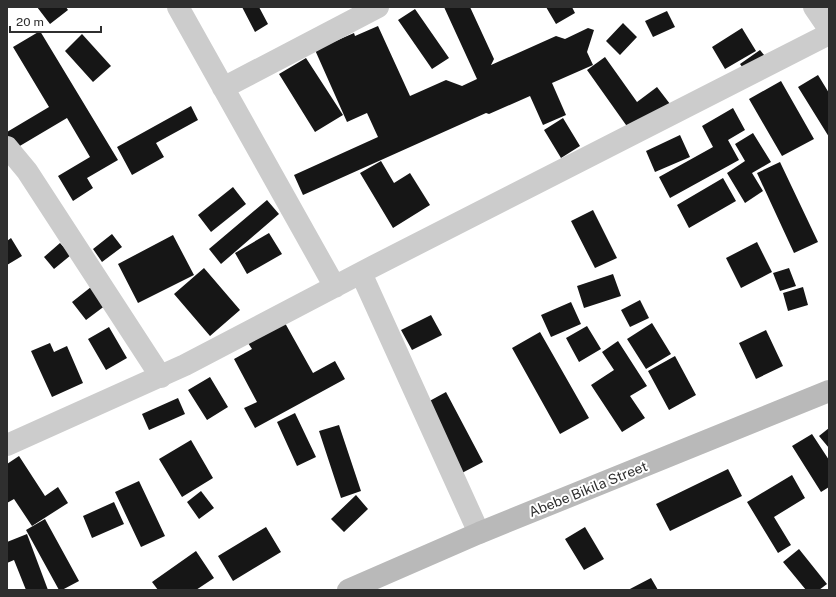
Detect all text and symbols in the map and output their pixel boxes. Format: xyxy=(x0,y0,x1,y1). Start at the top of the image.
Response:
scale bar xyxy=(10,8,101,34)
text: 20 m xyxy=(16,15,44,29)
street label: Abebe Bikila Street xyxy=(526,458,650,520)

